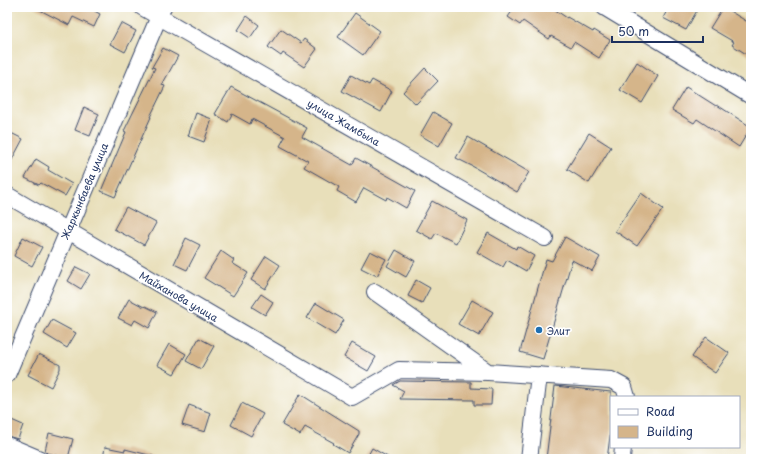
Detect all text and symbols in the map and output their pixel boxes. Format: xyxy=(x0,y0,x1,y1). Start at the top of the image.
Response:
scale bar xyxy=(612,18,703,44)
text: 50 m xyxy=(618,22,649,40)
street label: улица Жамбыла xyxy=(305,95,384,149)
street label: Жаркынбаева улица xyxy=(57,140,111,242)
street label: Майханова улица xyxy=(136,267,222,326)
place label: Элит xyxy=(547,323,571,338)
marker: Элит xyxy=(534,325,544,335)
legend xyxy=(610,396,740,448)
text: Road xyxy=(646,402,675,420)
text: Building xyxy=(646,422,693,440)

